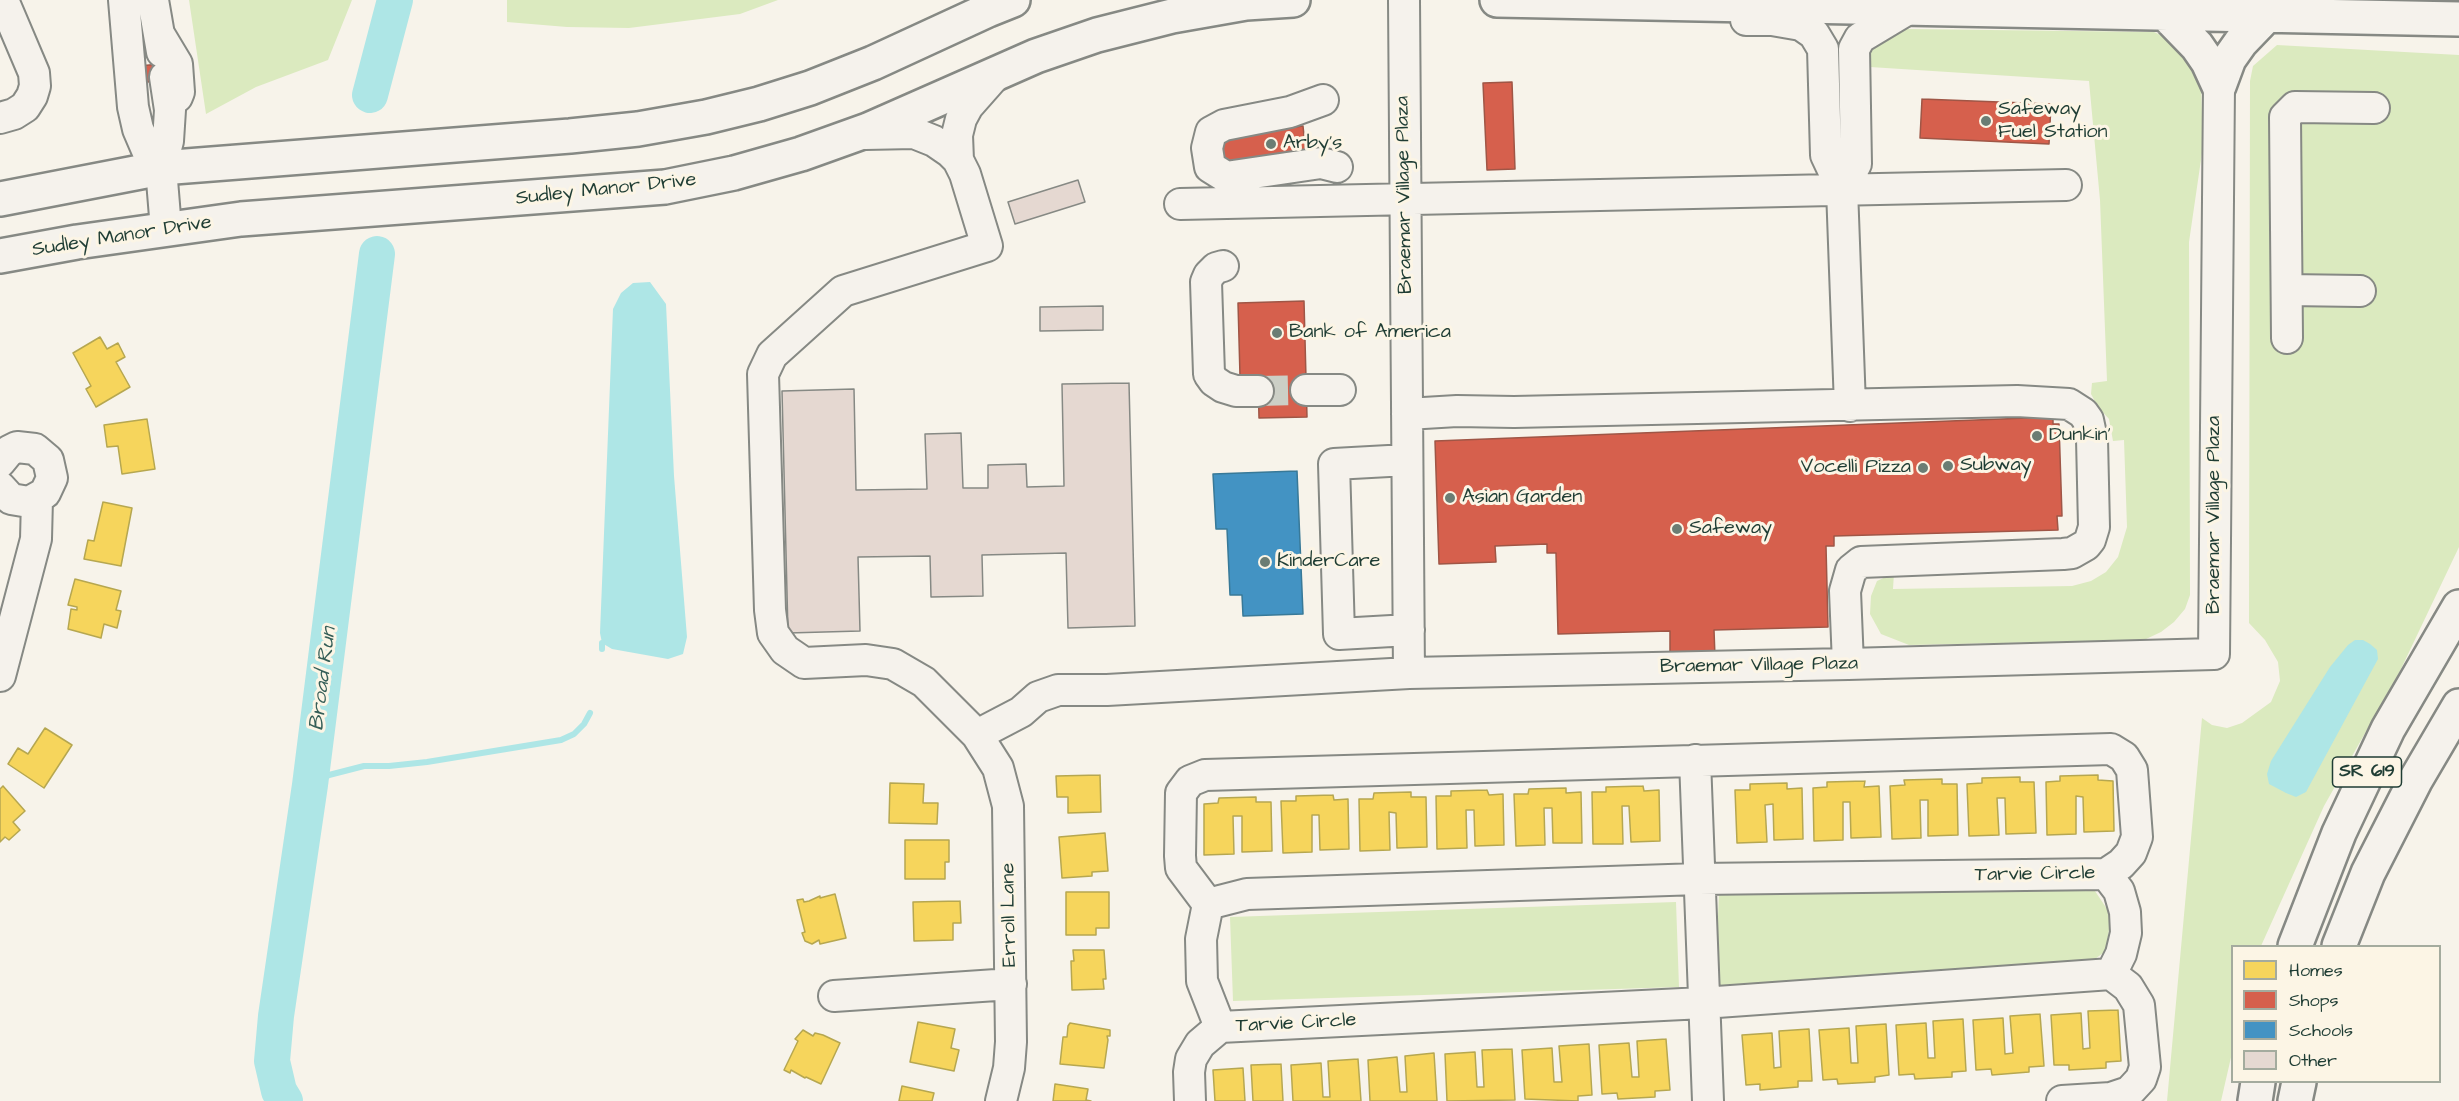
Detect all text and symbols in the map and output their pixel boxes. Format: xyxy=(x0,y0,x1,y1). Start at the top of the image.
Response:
street label: Braemar Village Plaza xyxy=(1391,96,1419,294)
place label: Safeway Fuel Station xyxy=(1998,98,2107,145)
marker: Safeway Fuel Station xyxy=(1979,114,1993,128)
place label: Arby's xyxy=(1283,132,1342,156)
marker: Arby's xyxy=(1264,137,1278,151)
street label: Sudley Manor Drive xyxy=(515,169,697,211)
street label: Sudley Manor Drive xyxy=(31,211,213,263)
place label: Bank of America xyxy=(1289,321,1451,345)
marker: Bank of America xyxy=(1270,326,1284,340)
street label: Braemar Village Plaza xyxy=(2203,416,2227,614)
place label: Dunkin' xyxy=(2049,424,2111,448)
marker: Dunkin' xyxy=(2030,429,2044,443)
place label: Subway xyxy=(1960,454,2032,478)
place label: Vocelli Pizza xyxy=(1801,456,1911,480)
marker: Subway xyxy=(1941,459,1955,473)
marker: Vocelli Pizza xyxy=(1916,461,1930,475)
place label: Asian Garden xyxy=(1462,486,1582,510)
marker: Asian Garden xyxy=(1443,491,1457,505)
place label: Safeway xyxy=(1689,517,1772,541)
marker: Safeway xyxy=(1670,522,1684,536)
place label: KinderCare xyxy=(1277,550,1380,574)
marker: KinderCare xyxy=(1258,555,1272,569)
water label: Broad Run xyxy=(305,626,343,732)
street label: Braemar Village Plaza xyxy=(1660,652,1858,680)
road number: SR 619 xyxy=(2332,757,2402,787)
street label: Tarvie Circle xyxy=(1974,862,2096,888)
street label: Erroll Lane xyxy=(997,863,1023,967)
legend xyxy=(2231,945,2441,1083)
text: Homes xyxy=(2289,958,2343,983)
text: Shops xyxy=(2289,988,2339,1013)
street label: Tarvie Circle xyxy=(1235,1009,1357,1039)
text: Schools xyxy=(2289,1018,2353,1043)
text: Other xyxy=(2289,1048,2337,1073)

